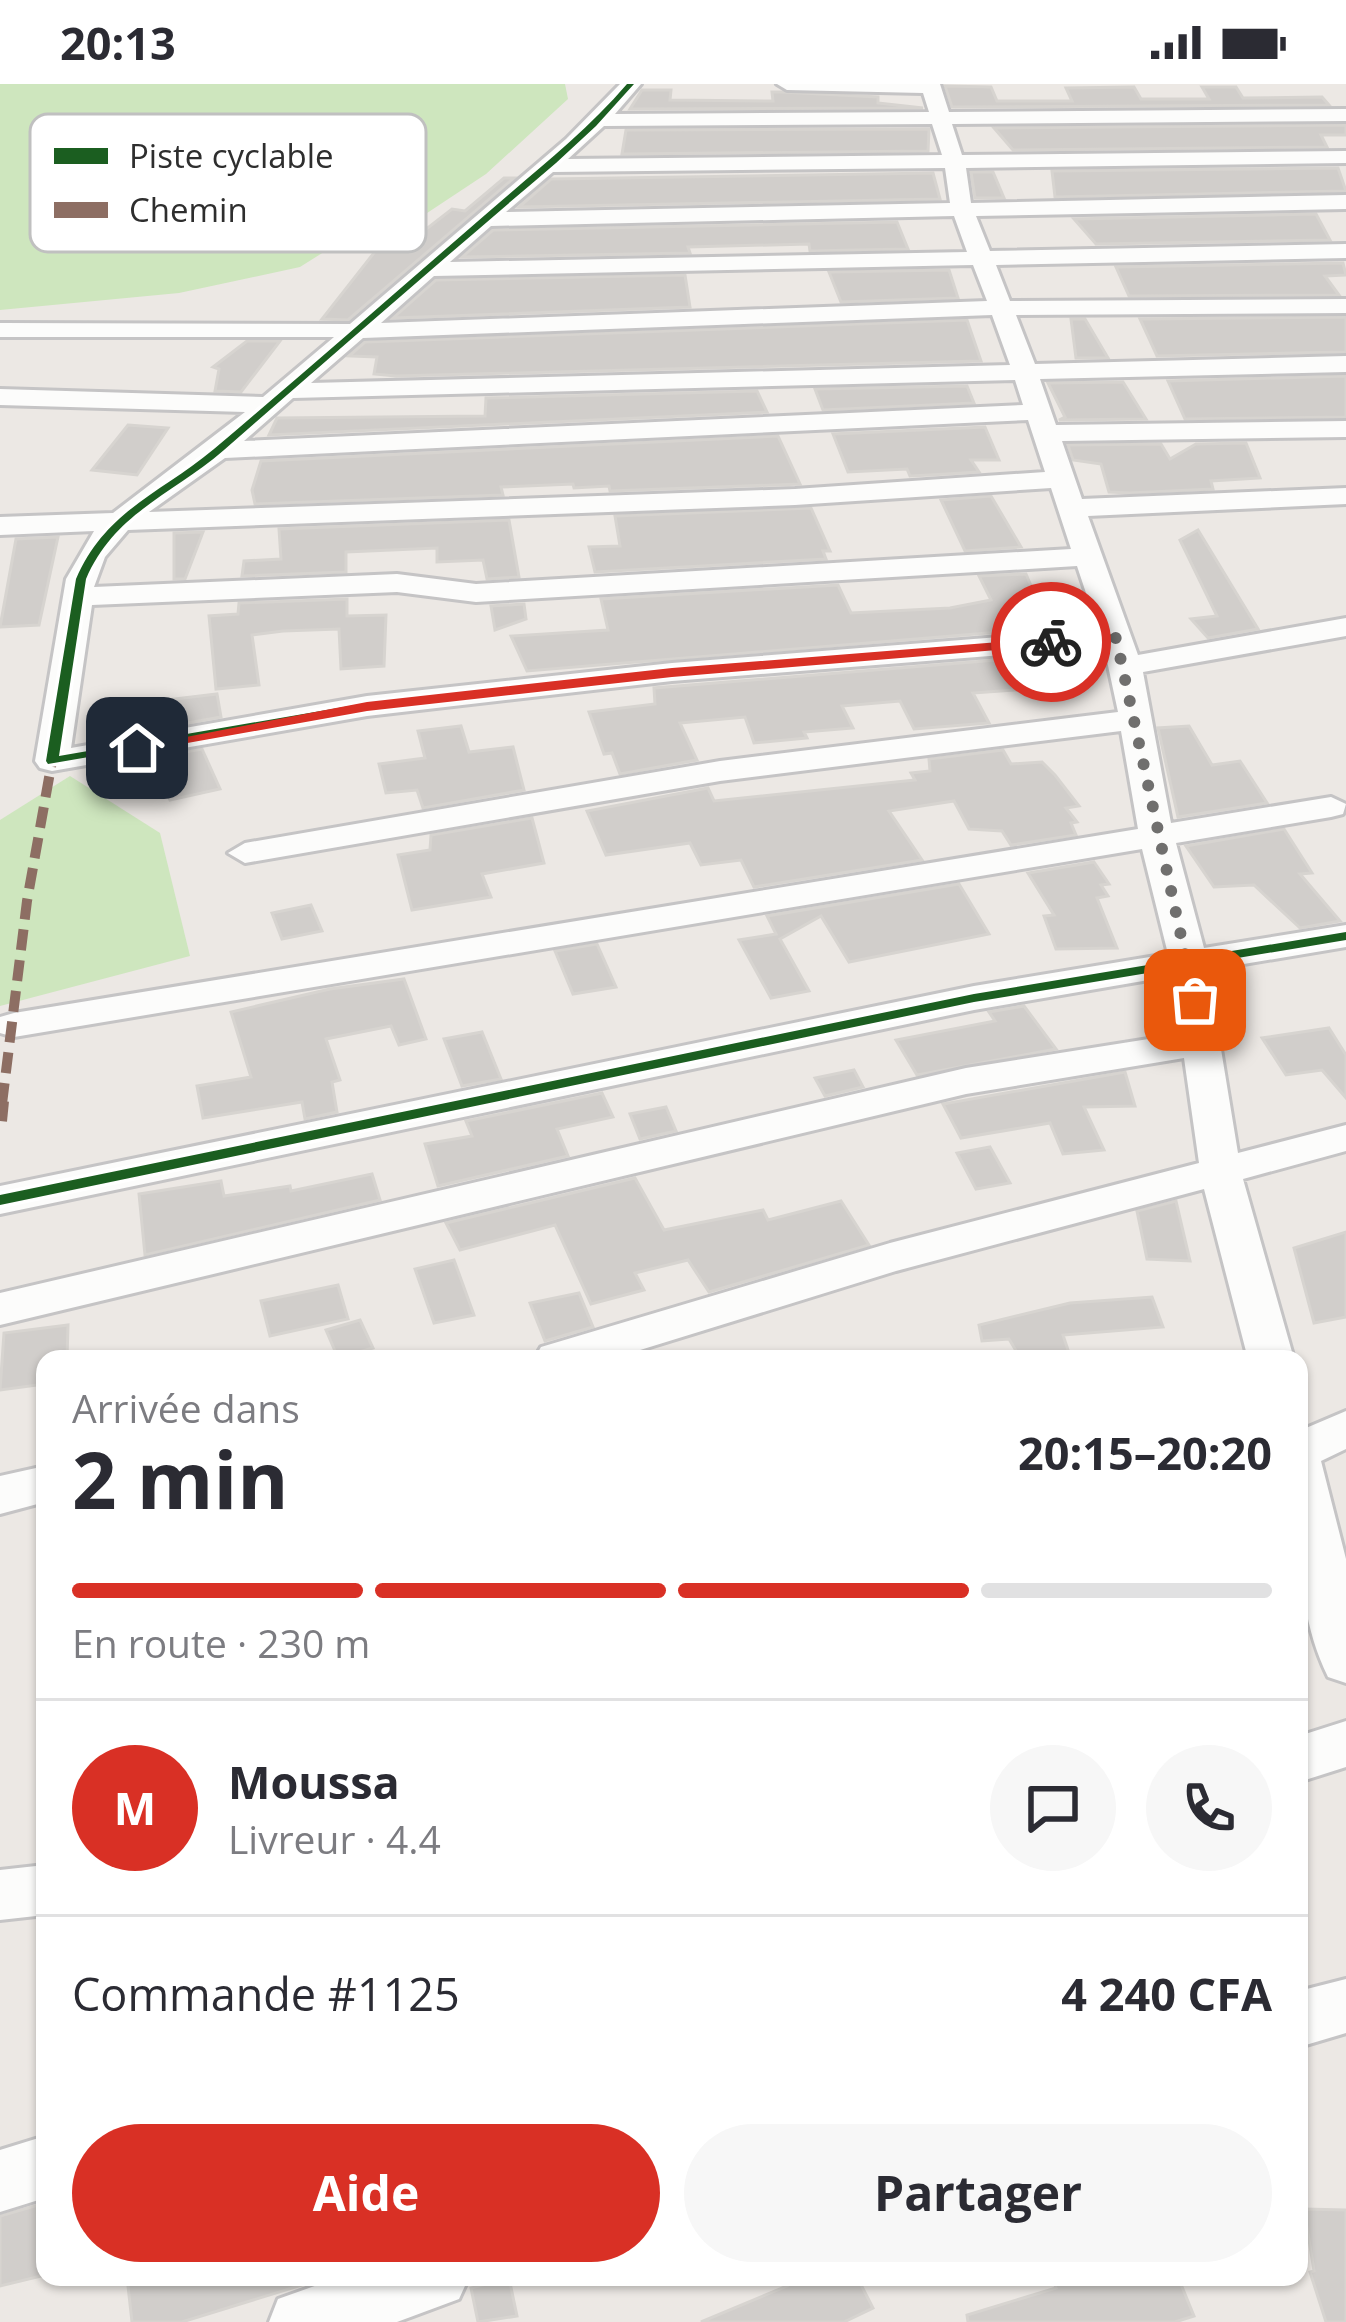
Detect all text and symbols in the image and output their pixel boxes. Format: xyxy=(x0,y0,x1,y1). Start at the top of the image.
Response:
text: 20:13 xyxy=(60,12,176,73)
legend xyxy=(30,114,426,252)
text: Piste cyclable xyxy=(129,133,334,178)
text: Chemin xyxy=(129,187,248,232)
courier xyxy=(991,582,1111,702)
icon: bike xyxy=(1018,609,1084,675)
pin xyxy=(86,697,188,799)
icon: home xyxy=(104,715,170,781)
pin xyxy=(1144,949,1246,1051)
icon: bag xyxy=(1162,967,1228,1033)
text: Arrivée dans xyxy=(72,1381,300,1434)
text: 20:15–20:20 xyxy=(1018,1422,1272,1483)
text: 2 min xyxy=(72,1426,289,1532)
text: En route · 230 m xyxy=(72,1616,370,1669)
button: chat xyxy=(990,1745,1116,1871)
button: phone xyxy=(1146,1745,1272,1871)
text: Moussa xyxy=(228,1751,400,1812)
text: M xyxy=(114,1777,156,1838)
text: Livreur · 4.4 xyxy=(228,1812,441,1865)
text: Commande #1125 xyxy=(72,1963,460,2024)
text: 4 240 CFA xyxy=(1061,1963,1272,2024)
button: Aide xyxy=(72,2124,660,2262)
button: Partager xyxy=(684,2124,1272,2262)

